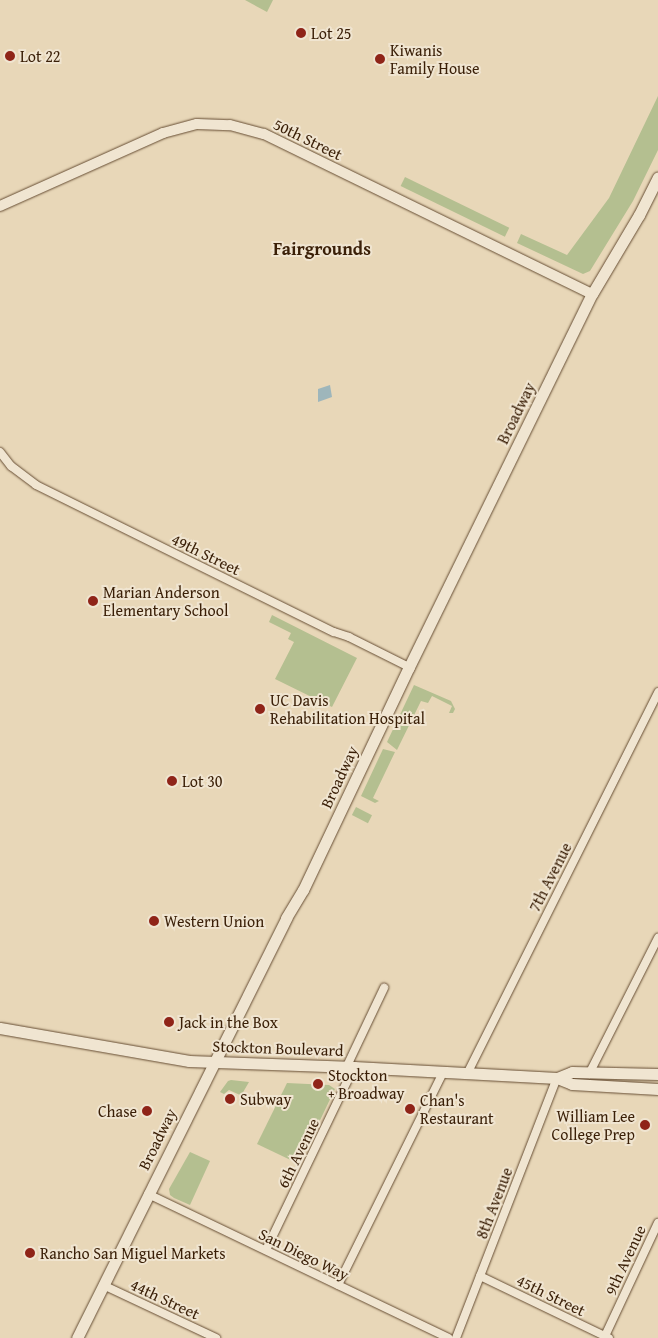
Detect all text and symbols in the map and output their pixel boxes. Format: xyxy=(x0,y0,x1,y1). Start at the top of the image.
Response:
place label: Lot 25 xyxy=(311,23,352,43)
marker: Lot 25 xyxy=(295,27,307,39)
place label: Kiwanis Family House xyxy=(390,40,480,78)
place label: Lot 22 xyxy=(20,46,61,66)
marker: Lot 22 xyxy=(4,50,16,62)
marker: Kiwanis Family House xyxy=(374,53,386,65)
street label: 50th Street xyxy=(271,114,345,164)
district label: Fairgrounds xyxy=(273,238,371,260)
street label: Broadway xyxy=(493,379,539,447)
street label: 49th Street xyxy=(169,529,243,579)
place label: Marian Anderson Elementary School xyxy=(103,582,228,620)
marker: Marian Anderson Elementary School xyxy=(87,595,99,607)
place label: UC Davis Rehabilitation Hospital xyxy=(270,690,425,728)
marker: UC Davis Rehabilitation Hospital xyxy=(254,703,266,715)
street label: Broadway xyxy=(316,743,362,811)
place label: Lot 30 xyxy=(182,771,223,791)
marker: Lot 30 xyxy=(166,775,178,787)
street label: 7th Avenue xyxy=(524,839,576,915)
place label: Western Union xyxy=(164,911,264,931)
marker: Western Union xyxy=(148,915,160,927)
place label: Jack in the Box xyxy=(179,1012,278,1032)
marker: Jack in the Box xyxy=(163,1016,175,1028)
street label: Stockton Boulevard xyxy=(212,1036,344,1060)
place label: Stockton + Broadway xyxy=(328,1065,404,1103)
marker: Stockton + Broadway xyxy=(312,1078,324,1090)
place label: Subway xyxy=(240,1089,291,1109)
place label: Chan's Restaurant xyxy=(420,1090,494,1128)
marker: Subway xyxy=(224,1093,236,1105)
place label: Chase xyxy=(98,1101,137,1121)
marker: Chan's Restaurant xyxy=(404,1103,416,1115)
street label: Broadway xyxy=(134,1105,180,1173)
marker: Chase xyxy=(141,1105,153,1117)
place label: William Lee College Prep xyxy=(552,1106,635,1144)
street label: 6th Avenue xyxy=(273,1115,323,1191)
marker: William Lee College Prep xyxy=(639,1119,651,1131)
street label: 8th Avenue xyxy=(472,1165,516,1241)
street label: 9th Avenue xyxy=(600,1222,650,1298)
street label: San Diego Way xyxy=(256,1224,352,1284)
place label: Rancho San Miguel Markets xyxy=(40,1243,226,1263)
marker: Rancho San Miguel Markets xyxy=(24,1247,36,1259)
street label: 45th Street xyxy=(514,1270,588,1320)
street label: 44th Street xyxy=(127,1275,203,1323)

